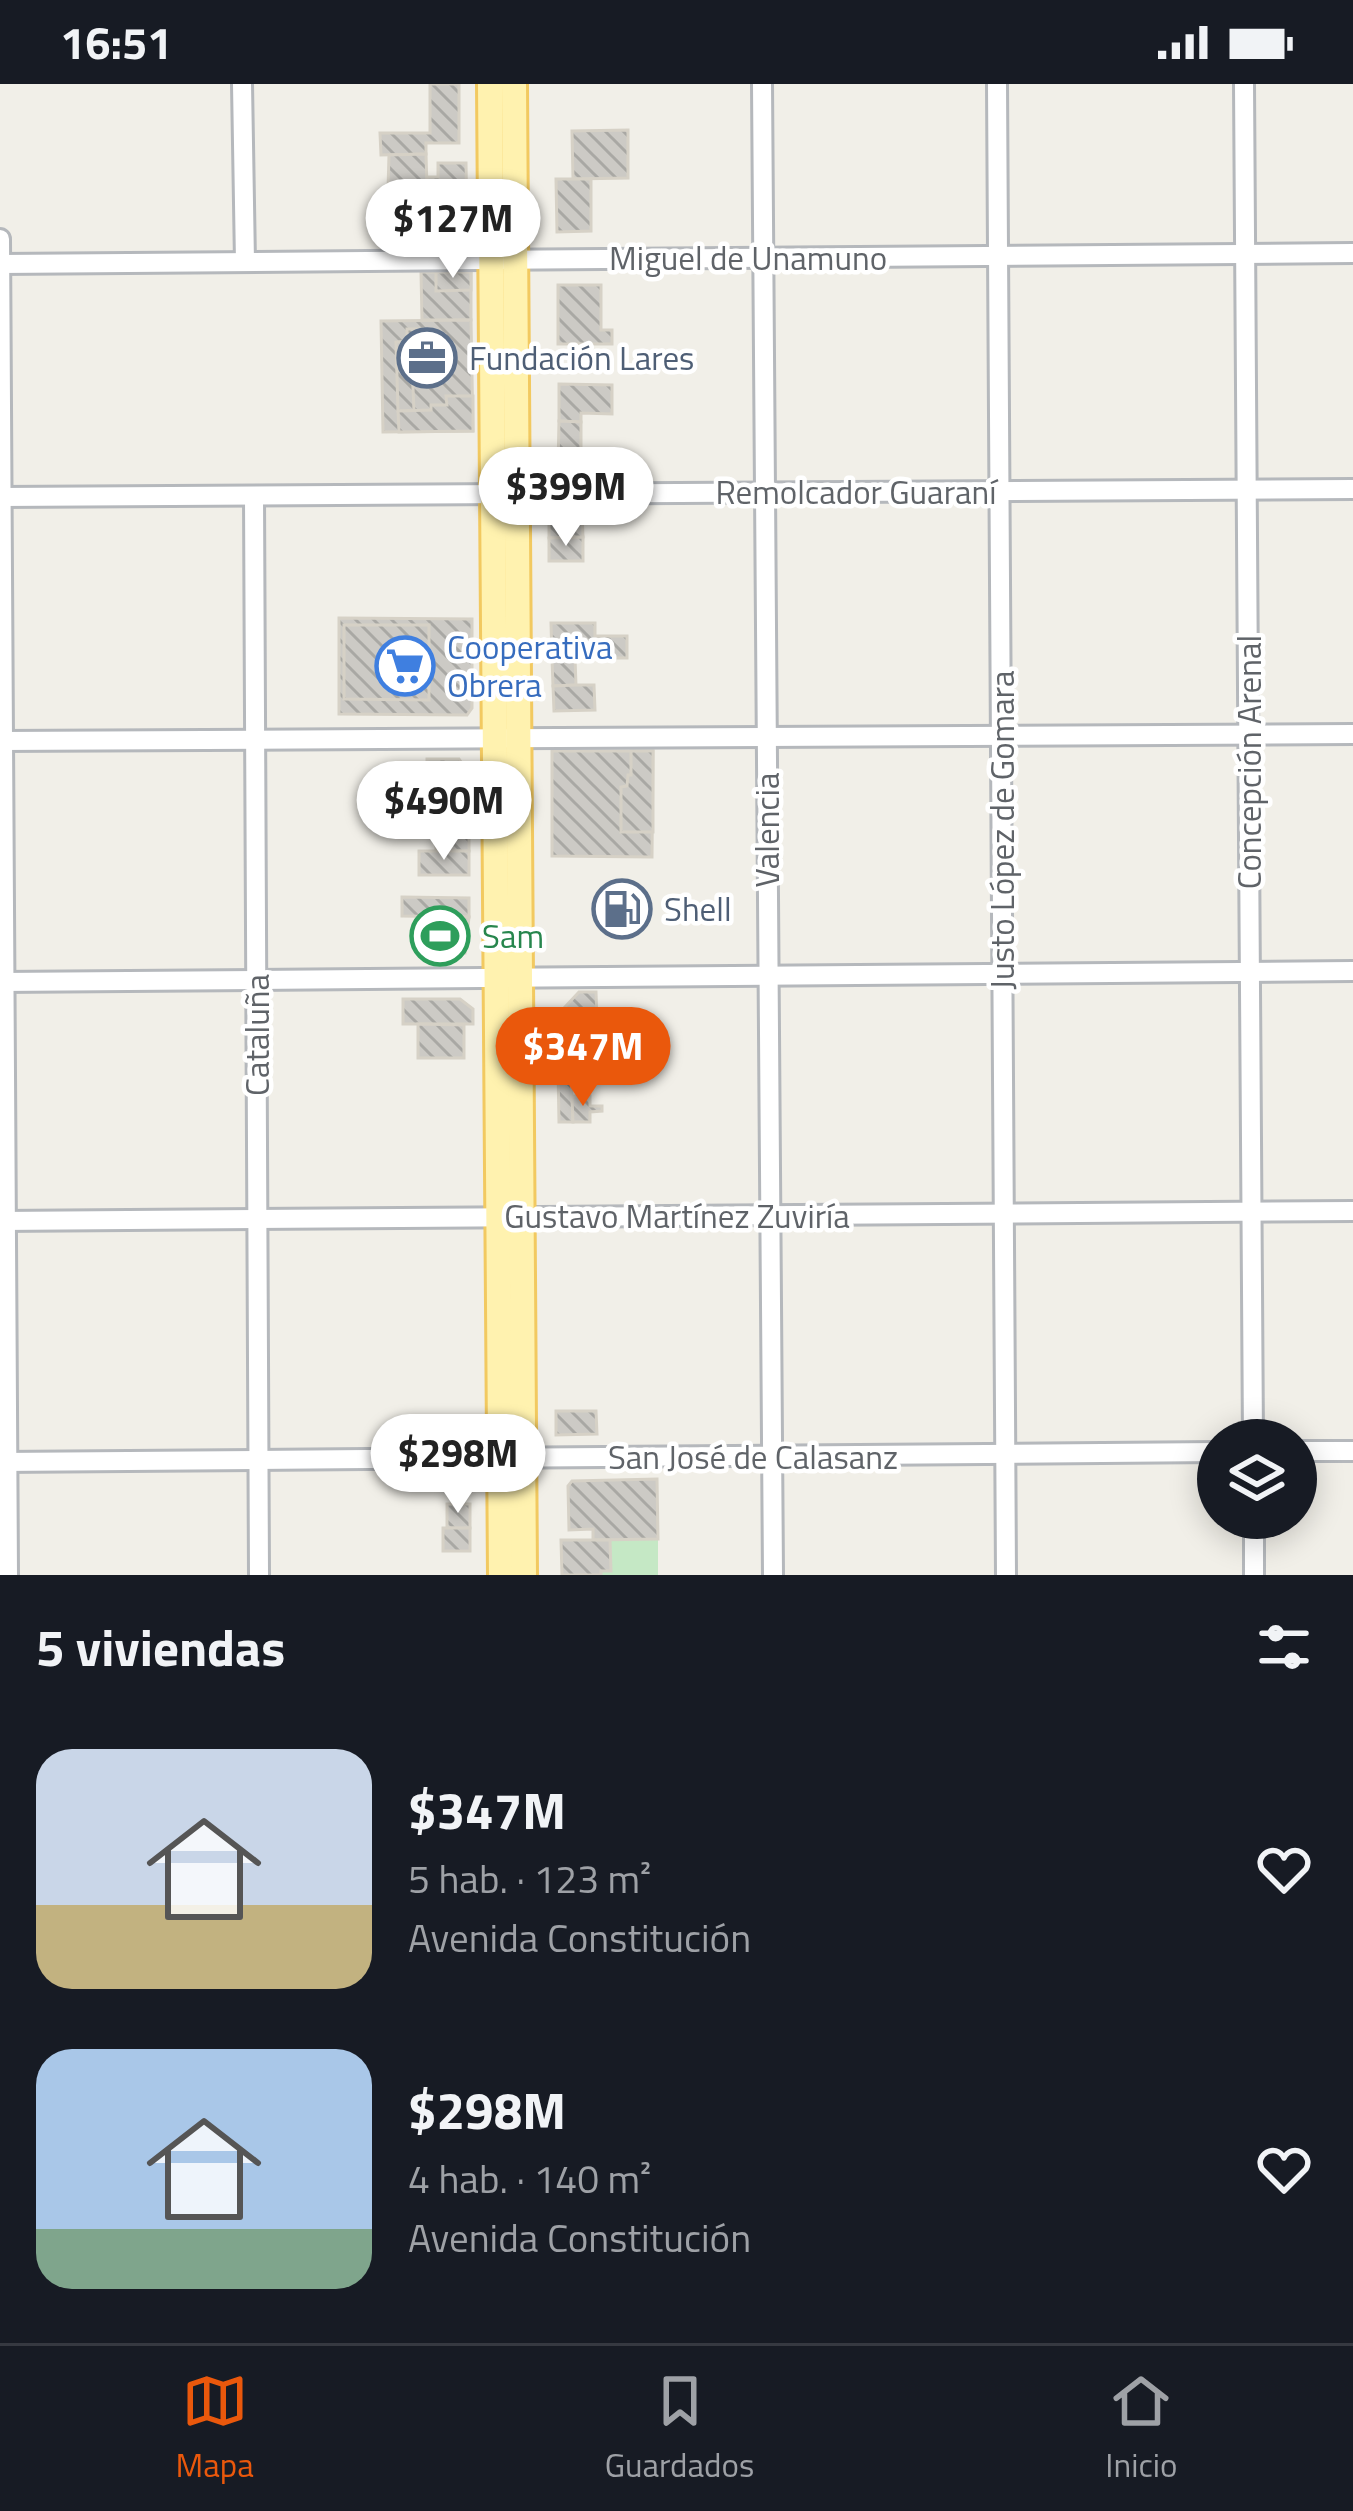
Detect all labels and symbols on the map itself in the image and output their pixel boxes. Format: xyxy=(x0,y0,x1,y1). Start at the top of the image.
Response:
pin: $127M xyxy=(369,179,537,281)
street label: Miguel de Unamuno xyxy=(609,233,887,283)
office icon: Fundación Lares xyxy=(396,327,458,389)
place label: Fundación Lares xyxy=(469,333,694,383)
pin: $399M xyxy=(482,447,650,549)
street label: Remolcador Guaraní xyxy=(715,467,999,517)
place label: Cooperativa Obrera xyxy=(447,622,612,710)
supermarket icon: Cooperativa Obrera xyxy=(374,635,436,697)
street label: Concepción Arenal xyxy=(1224,635,1274,889)
street label: Justo López de Gomara xyxy=(977,670,1027,990)
pin: $490M xyxy=(360,761,528,863)
street label: Valencia xyxy=(742,772,792,888)
fuel station icon: Shell xyxy=(591,878,653,940)
place label: Shell xyxy=(664,884,732,934)
sports icon: Sam xyxy=(409,905,471,967)
place label: Sam xyxy=(482,911,544,961)
street label: Cataluña xyxy=(232,974,282,1096)
pin: $347M xyxy=(499,1007,667,1109)
street label: Gustavo Martínez Zuviría xyxy=(504,1191,850,1241)
pin: $298M xyxy=(374,1414,542,1516)
street label: San José de Calasanz xyxy=(608,1432,898,1482)

